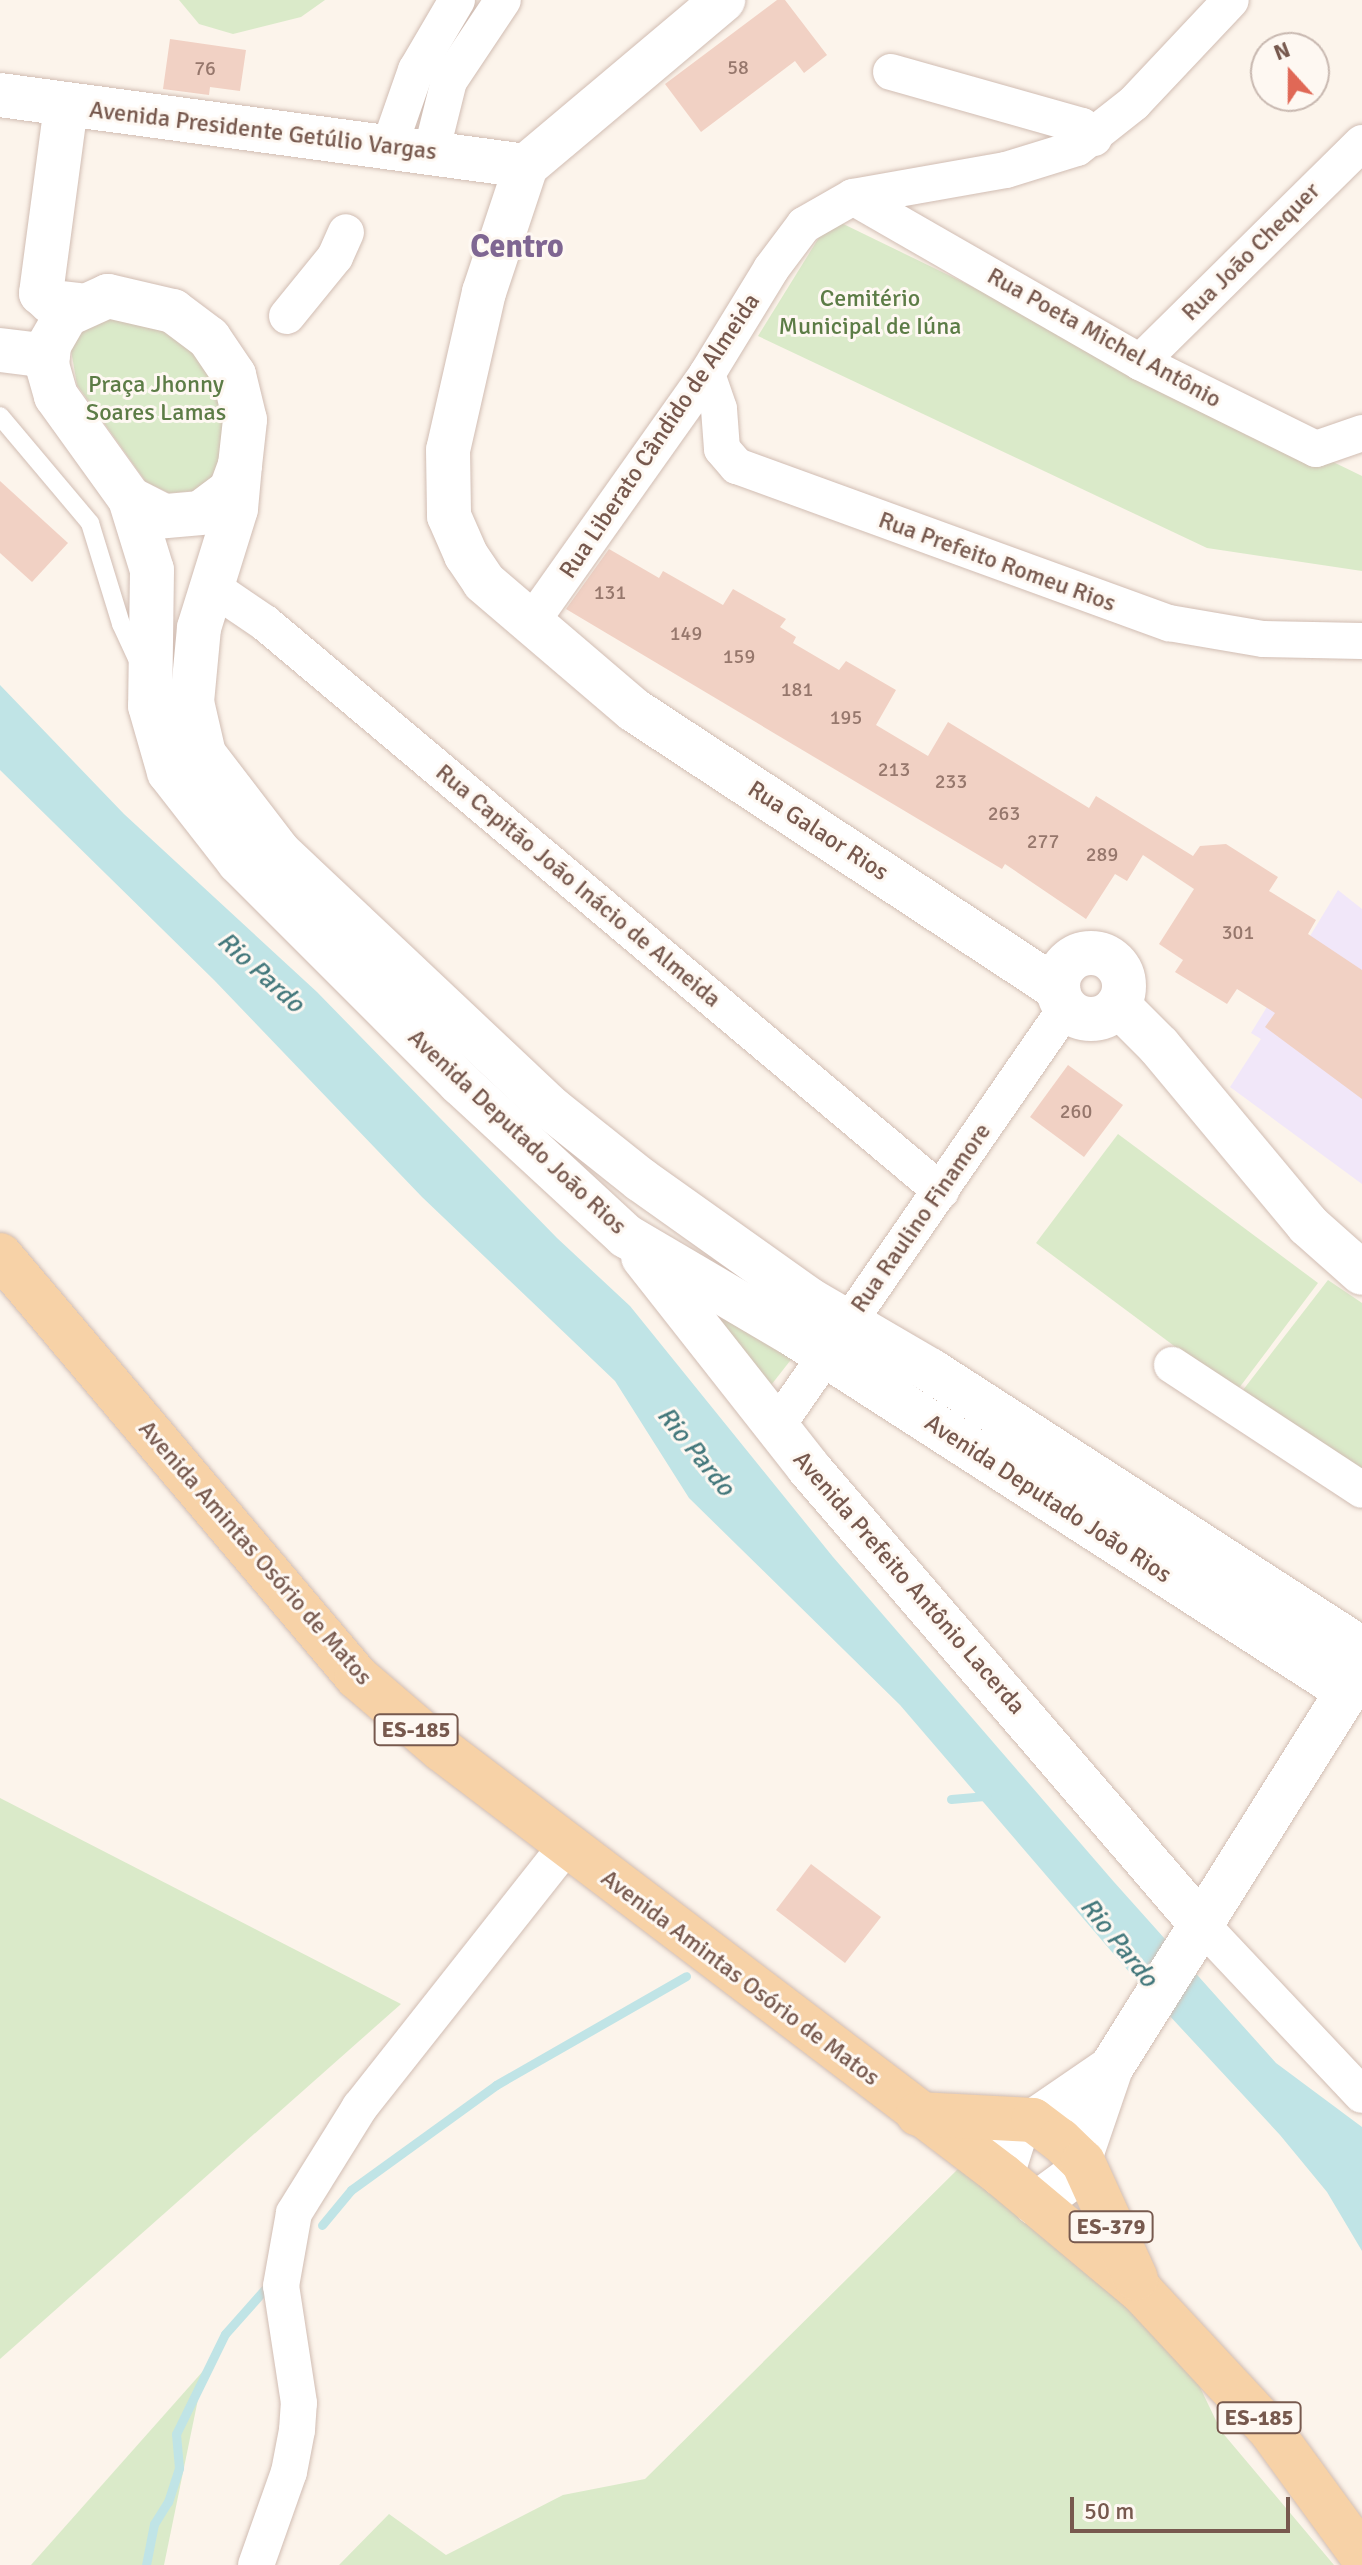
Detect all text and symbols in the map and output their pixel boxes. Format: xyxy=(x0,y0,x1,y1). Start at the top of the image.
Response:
north arrow xyxy=(1250,32,1330,112)
text: N xyxy=(1270,36,1294,66)
house number: 58 xyxy=(727,55,749,79)
house number: 76 xyxy=(194,56,216,80)
street label: Avenida Presidente Getúlio Vargas xyxy=(88,95,438,167)
street label: Rua João Chequer xyxy=(1176,177,1326,327)
district label: Centro xyxy=(470,228,564,266)
street label: Rua Poeta Michel Antônio xyxy=(982,262,1226,414)
park label: Cemitério Municipal de Iúna xyxy=(779,285,961,341)
street label: Rua Liberato Cândido de Almeida xyxy=(554,288,766,584)
park label: Praça Jhonny Soares Lamas xyxy=(86,371,226,427)
street label: Rua Prefeito Romeu Rios xyxy=(874,506,1120,618)
house number: 131 xyxy=(594,580,626,604)
house number: 149 xyxy=(670,621,702,645)
house number: 159 xyxy=(723,644,755,668)
house number: 181 xyxy=(781,677,813,701)
house number: 195 xyxy=(830,705,862,729)
house number: 213 xyxy=(878,757,910,781)
street label: Rua Capitão João Inácio de Almeida xyxy=(430,758,726,1014)
house number: 233 xyxy=(935,769,967,793)
street label: Rua Galaor Rios xyxy=(742,775,894,887)
house number: 263 xyxy=(988,801,1020,825)
house number: 277 xyxy=(1027,829,1059,853)
house number: 289 xyxy=(1086,842,1118,866)
house number: 301 xyxy=(1222,920,1254,944)
water label: Rio Pardo xyxy=(210,926,310,1020)
street label: Avenida Deputado João Rios xyxy=(402,1023,632,1241)
house number: 260 xyxy=(1060,1099,1092,1123)
street label: Rua Raulino Finamore xyxy=(845,1118,997,1318)
water label: Rio Pardo xyxy=(650,1401,740,1503)
street label: Avenida Deputado João Rios xyxy=(919,1408,1177,1590)
street label: Avenida Amintas Osório de Matos xyxy=(132,1415,378,1691)
street label: Avenida Prefeito Antônio Lacerda xyxy=(787,1446,1031,1720)
road number: ES-185 xyxy=(372,1712,460,1748)
street label: Avenida Amintas Osório de Matos xyxy=(595,1864,885,2092)
water label: Rio Pardo xyxy=(1073,1892,1163,1994)
road number: ES-379 xyxy=(1067,2209,1155,2245)
road number: ES-185 xyxy=(1215,2400,1303,2436)
scale bar xyxy=(1074,2481,1294,2531)
text: 50 m xyxy=(1084,2496,1134,2526)

